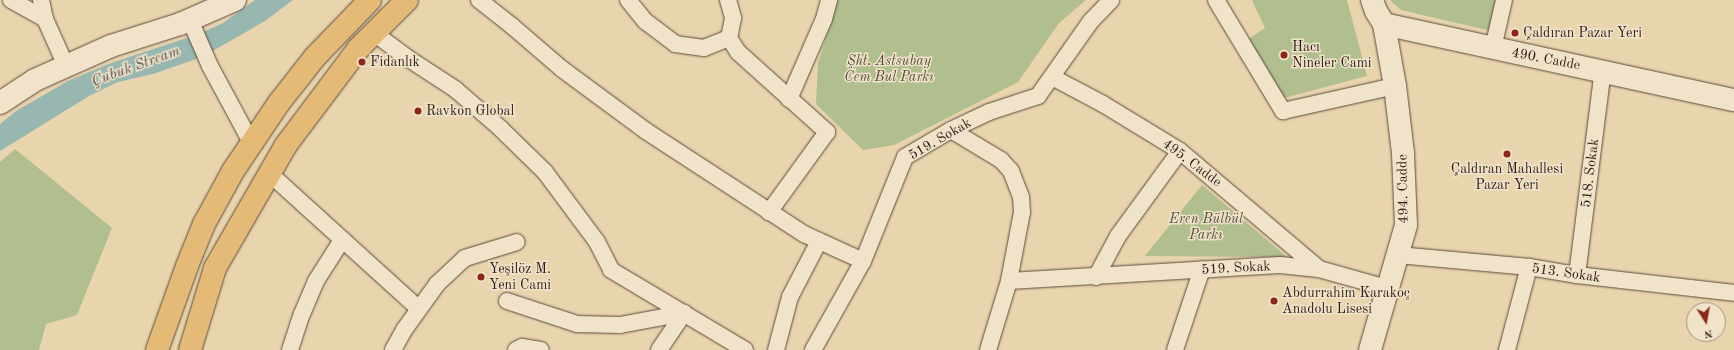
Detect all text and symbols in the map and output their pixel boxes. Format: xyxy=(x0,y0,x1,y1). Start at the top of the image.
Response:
place label: Çaldıran Pazar Yeri xyxy=(1523,25,1642,41)
marker: Çaldıran Pazar Yeri xyxy=(1510,28,1520,38)
place label: Hacı Nineler Cami xyxy=(1292,39,1372,72)
water label: Çubuk Stream xyxy=(89,43,183,91)
street label: 490. Cadde xyxy=(1510,44,1582,74)
marker: Hacı Nineler Cami xyxy=(1279,50,1289,60)
park label: Şht. Astsubay Cem Bul Parkı xyxy=(844,53,934,86)
place label: Fidanlık xyxy=(370,54,420,70)
marker: Fidanlık xyxy=(357,57,367,67)
place label: Ravkon Global xyxy=(426,103,514,119)
marker: Ravkon Global xyxy=(413,106,423,116)
street label: 519. Sokak xyxy=(906,114,974,164)
street label: 495. Cadde xyxy=(1159,135,1225,191)
street label: 518. Sokak xyxy=(1577,138,1603,208)
marker: Çaldıran Mahallesi Pazar Yeri xyxy=(1502,149,1512,159)
street label: 494. Cadde xyxy=(1394,154,1412,224)
place label: Çaldıran Mahallesi Pazar Yeri xyxy=(1451,161,1563,194)
park label: Eren Bülbül Parkı xyxy=(1169,211,1243,244)
street label: 519. Sokak xyxy=(1201,258,1271,278)
street label: 513. Sokak xyxy=(1531,260,1601,286)
place label: Yeşilöz M. Yeni Cami xyxy=(489,261,551,294)
marker: Yeşilöz M. Yeni Cami xyxy=(476,272,486,282)
place label: Abdurrahim Karakoç Anadolu Lisesi xyxy=(1282,285,1410,318)
marker: Abdurrahim Karakoç Anadolu Lisesi xyxy=(1269,296,1279,306)
north arrow xyxy=(1686,302,1726,342)
text: N xyxy=(1703,327,1713,339)

